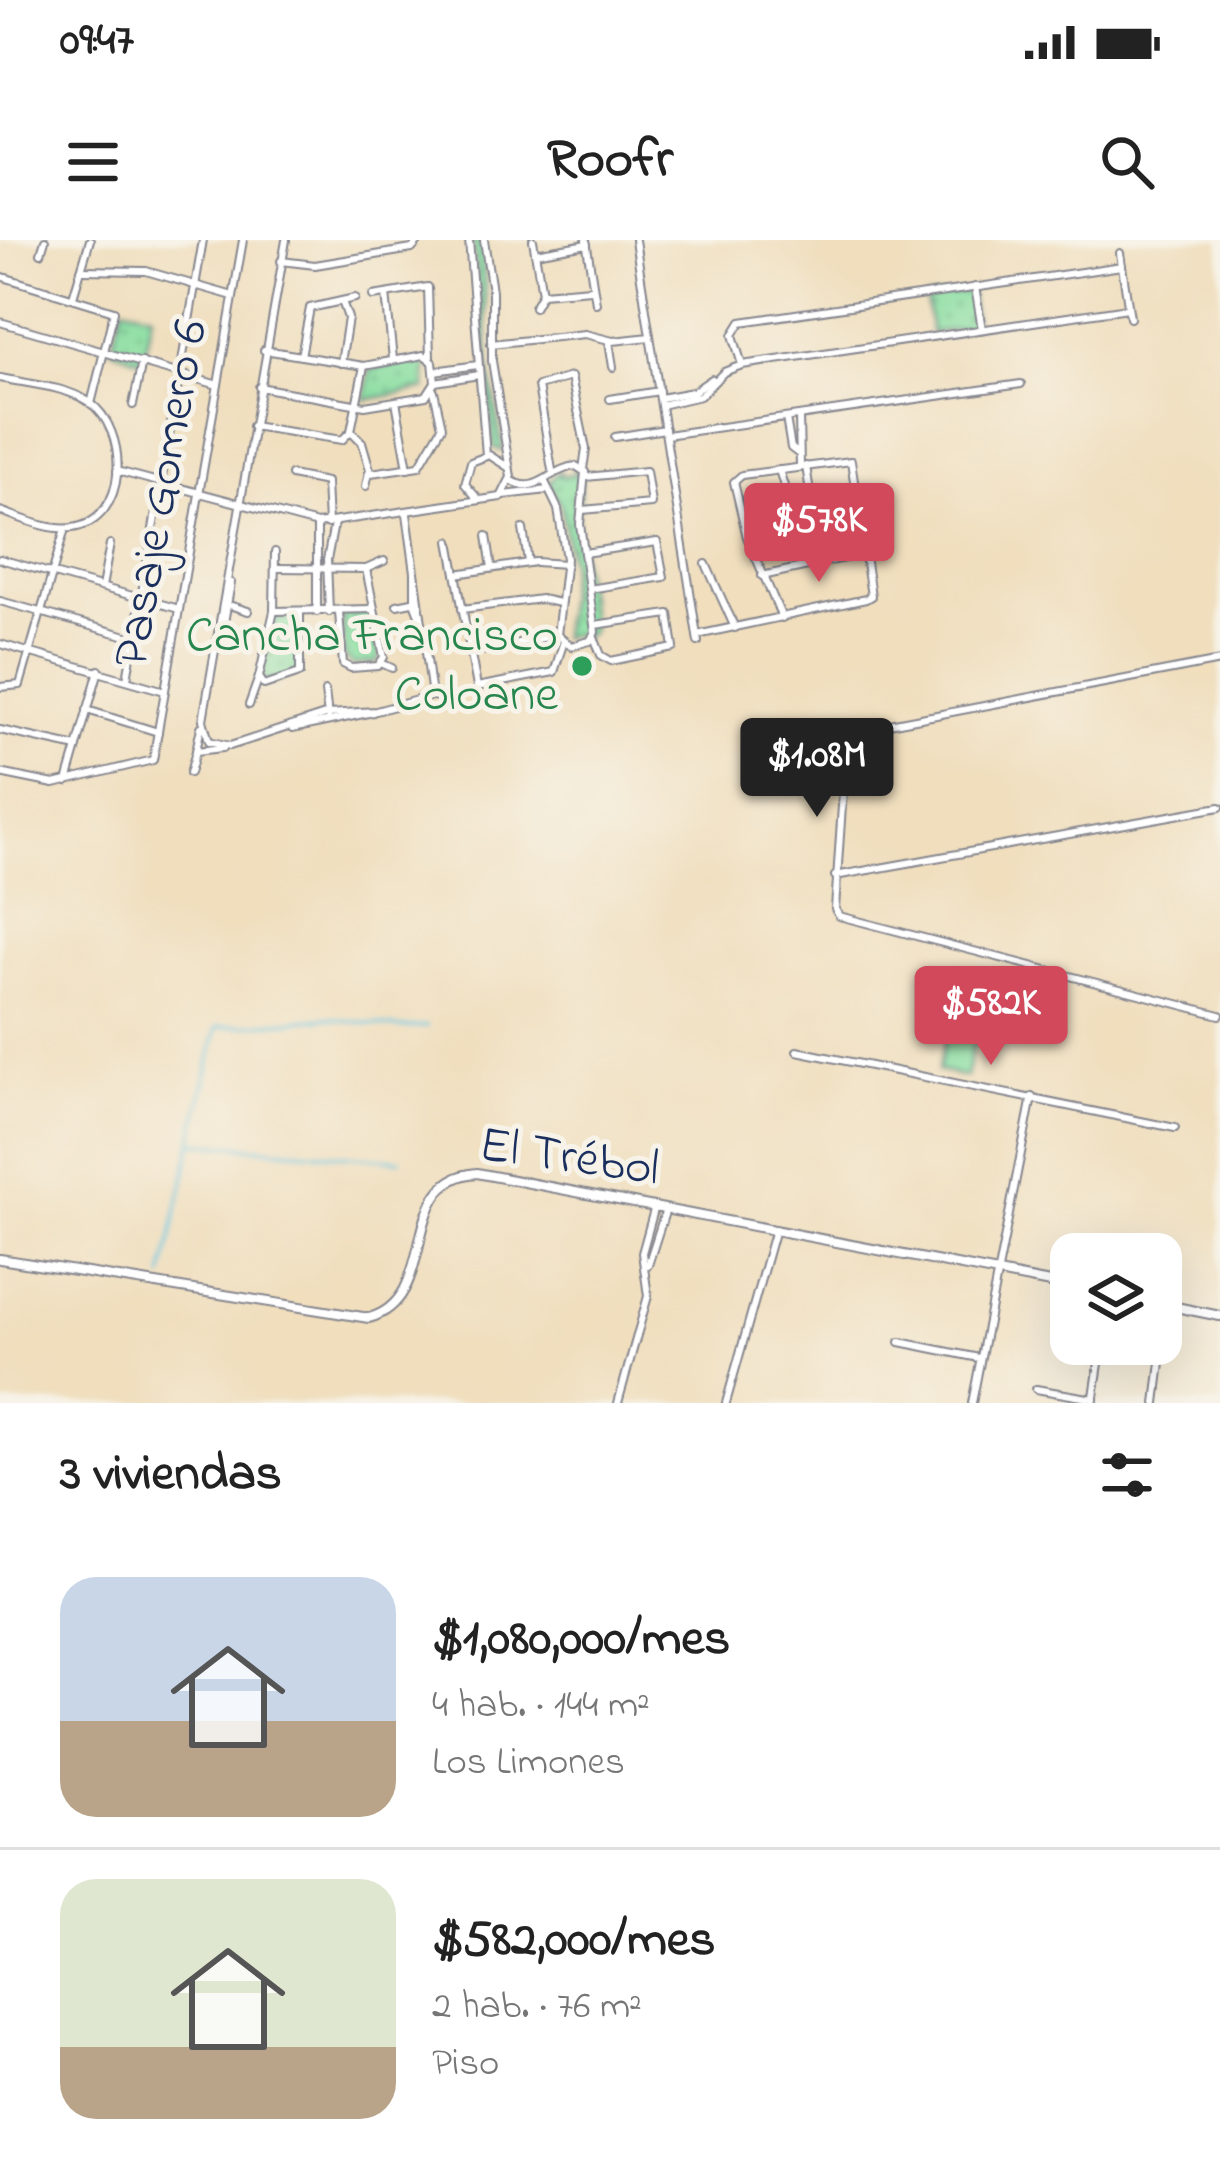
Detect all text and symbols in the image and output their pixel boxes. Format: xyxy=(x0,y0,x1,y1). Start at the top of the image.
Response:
text: 09:47 xyxy=(60,9,134,75)
text: Roofr xyxy=(547,123,673,201)
icon: menu xyxy=(60,129,126,195)
icon: search xyxy=(1094,129,1160,195)
street label: Pasaje Gomero 6 xyxy=(96,314,230,674)
pin: $578K xyxy=(735,483,903,585)
text: $578K xyxy=(771,493,867,550)
place label: Cancha Francisco Coloane xyxy=(186,600,558,734)
marker: Cancha Francisco Coloane xyxy=(569,653,595,679)
pin: $1.08M xyxy=(719,718,915,820)
text: $1.08M xyxy=(767,728,867,785)
pin: $582K xyxy=(907,966,1075,1068)
text: $582K xyxy=(942,976,1040,1033)
street label: El Trébol xyxy=(474,1109,664,1209)
map controls xyxy=(1050,1233,1182,1365)
button: layers xyxy=(1050,1233,1182,1365)
text: 3 viviendas xyxy=(60,1438,282,1513)
icon: filters xyxy=(1094,1442,1160,1508)
text: $1,080,000/mes xyxy=(432,1603,730,1678)
icon: home xyxy=(156,1625,300,1769)
text: 4 hab. · 144 m² xyxy=(432,1678,650,1735)
text: Los Limones xyxy=(432,1735,625,1792)
text: $582,000/mes xyxy=(432,1904,716,1979)
icon: home xyxy=(156,1927,300,2071)
text: 2 hab. · 76 m² xyxy=(432,1979,642,2036)
text: Piso xyxy=(432,2036,499,2093)

